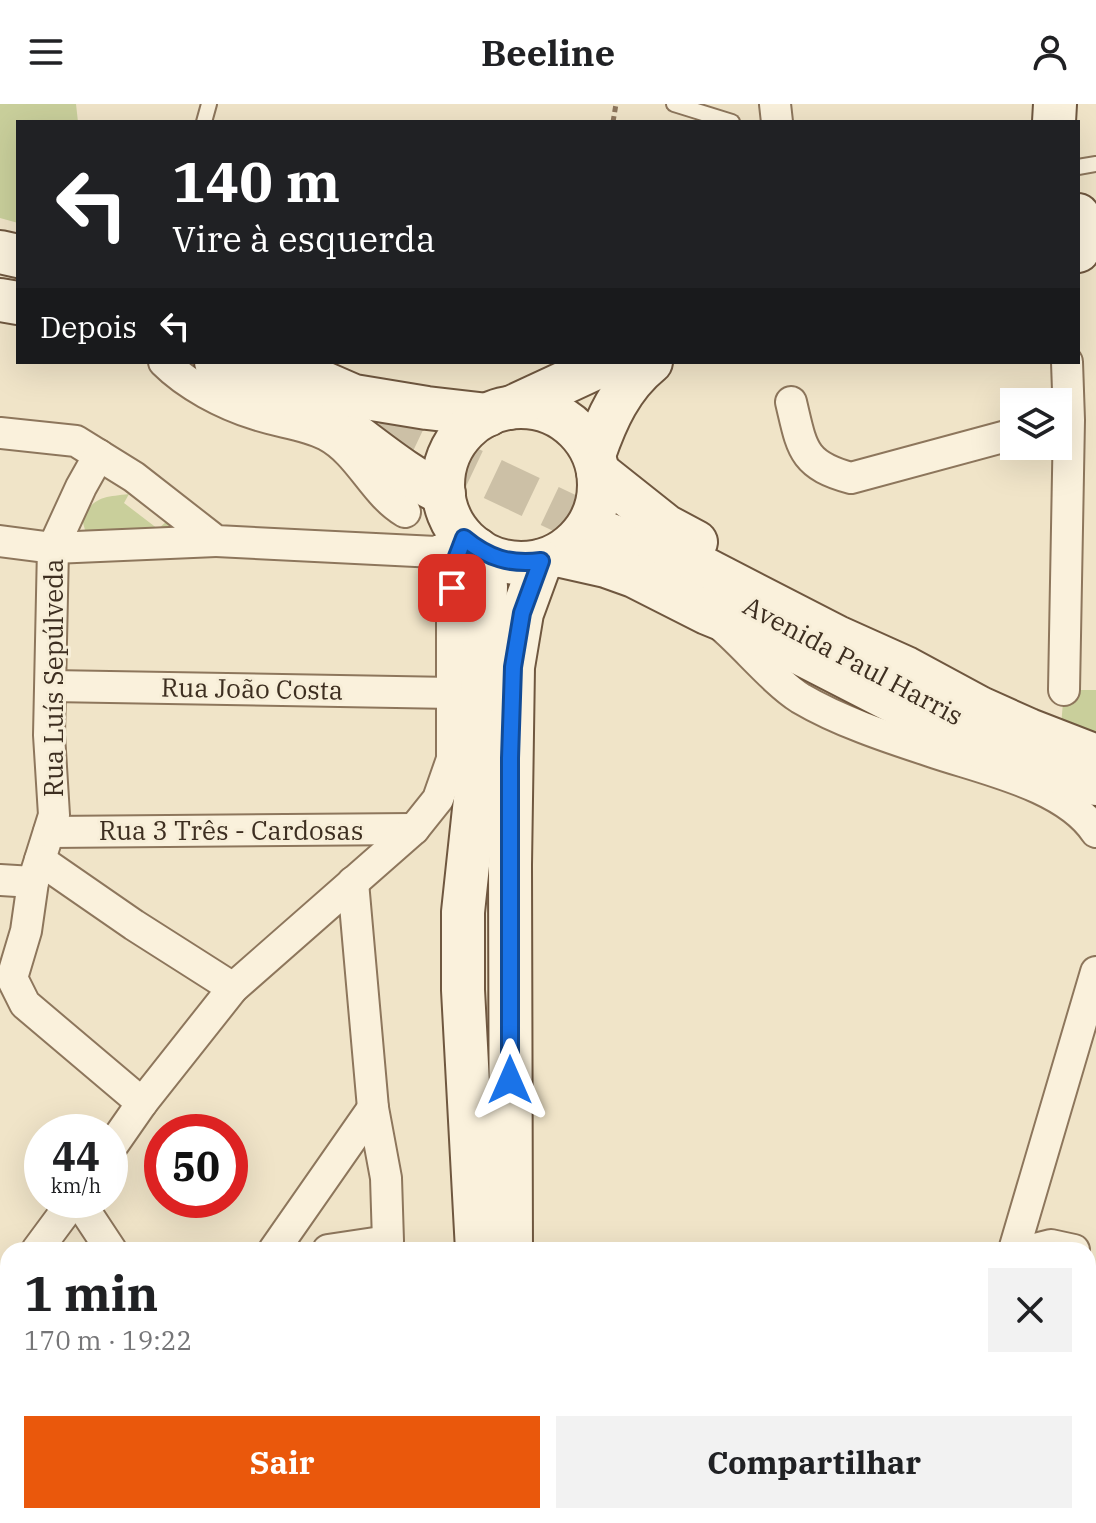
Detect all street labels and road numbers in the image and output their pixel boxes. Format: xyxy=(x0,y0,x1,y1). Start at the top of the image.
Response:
street label: Rua Luís Sepúlveda xyxy=(36,559,70,797)
street label: Avenida Paul Harris xyxy=(738,588,969,732)
street label: Rua João Costa xyxy=(161,669,343,707)
street label: Rua 3 Três - Cardosas xyxy=(99,813,363,847)

